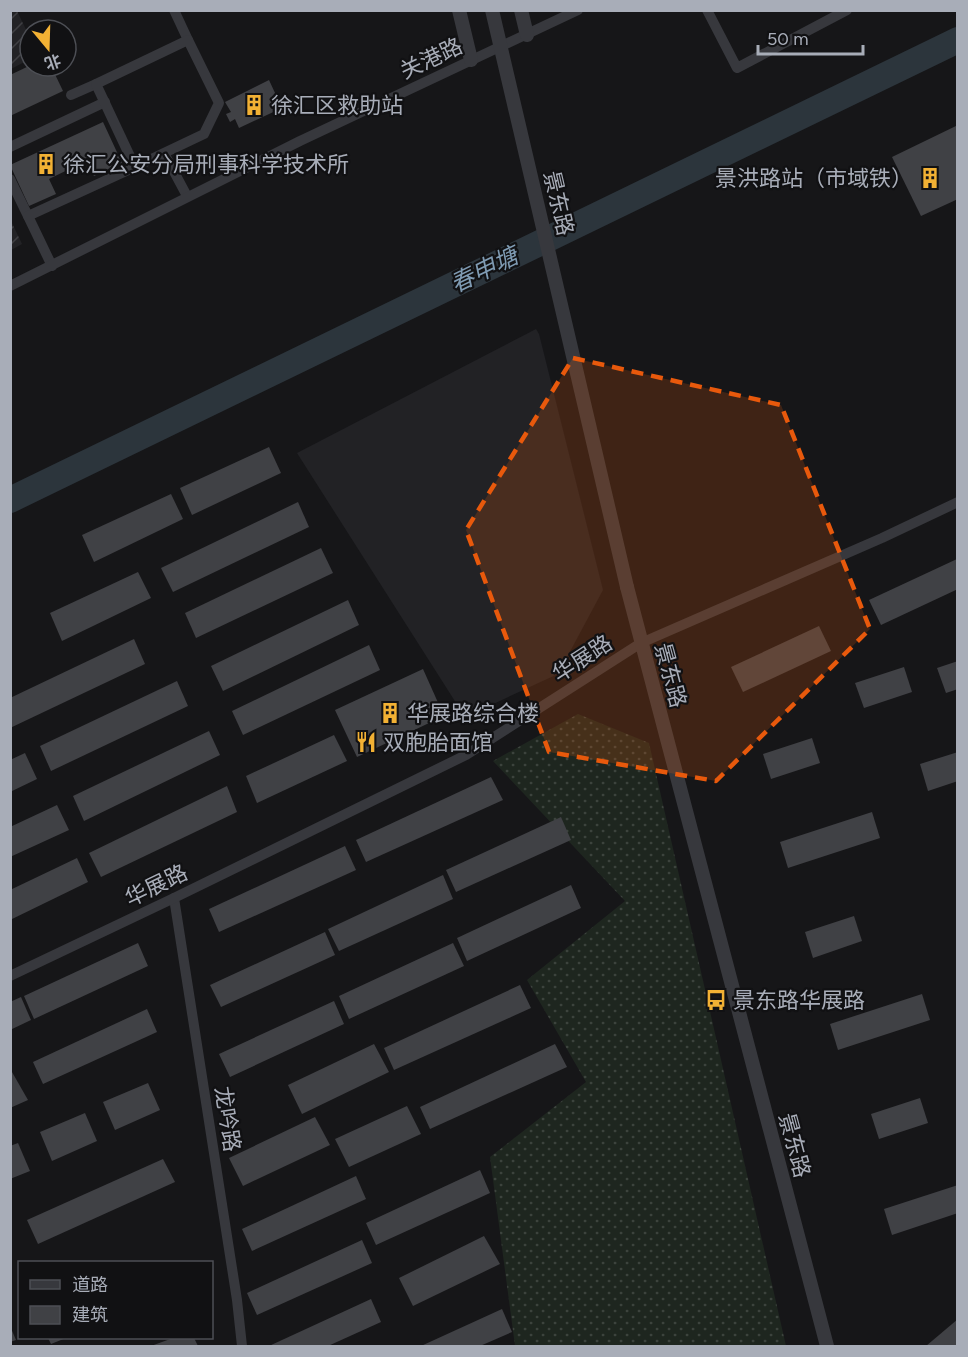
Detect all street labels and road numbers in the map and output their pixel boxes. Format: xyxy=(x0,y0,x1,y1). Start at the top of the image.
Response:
street label: 关港路 xyxy=(396,32,467,85)
street label: 景东路 xyxy=(538,168,579,238)
street label: 华展路 xyxy=(547,629,617,688)
street label: 景东路 xyxy=(649,640,692,711)
street label: 华展路 xyxy=(121,859,192,912)
street label: 龙吟路 xyxy=(209,1084,246,1154)
street label: 景东路 xyxy=(773,1110,816,1181)

